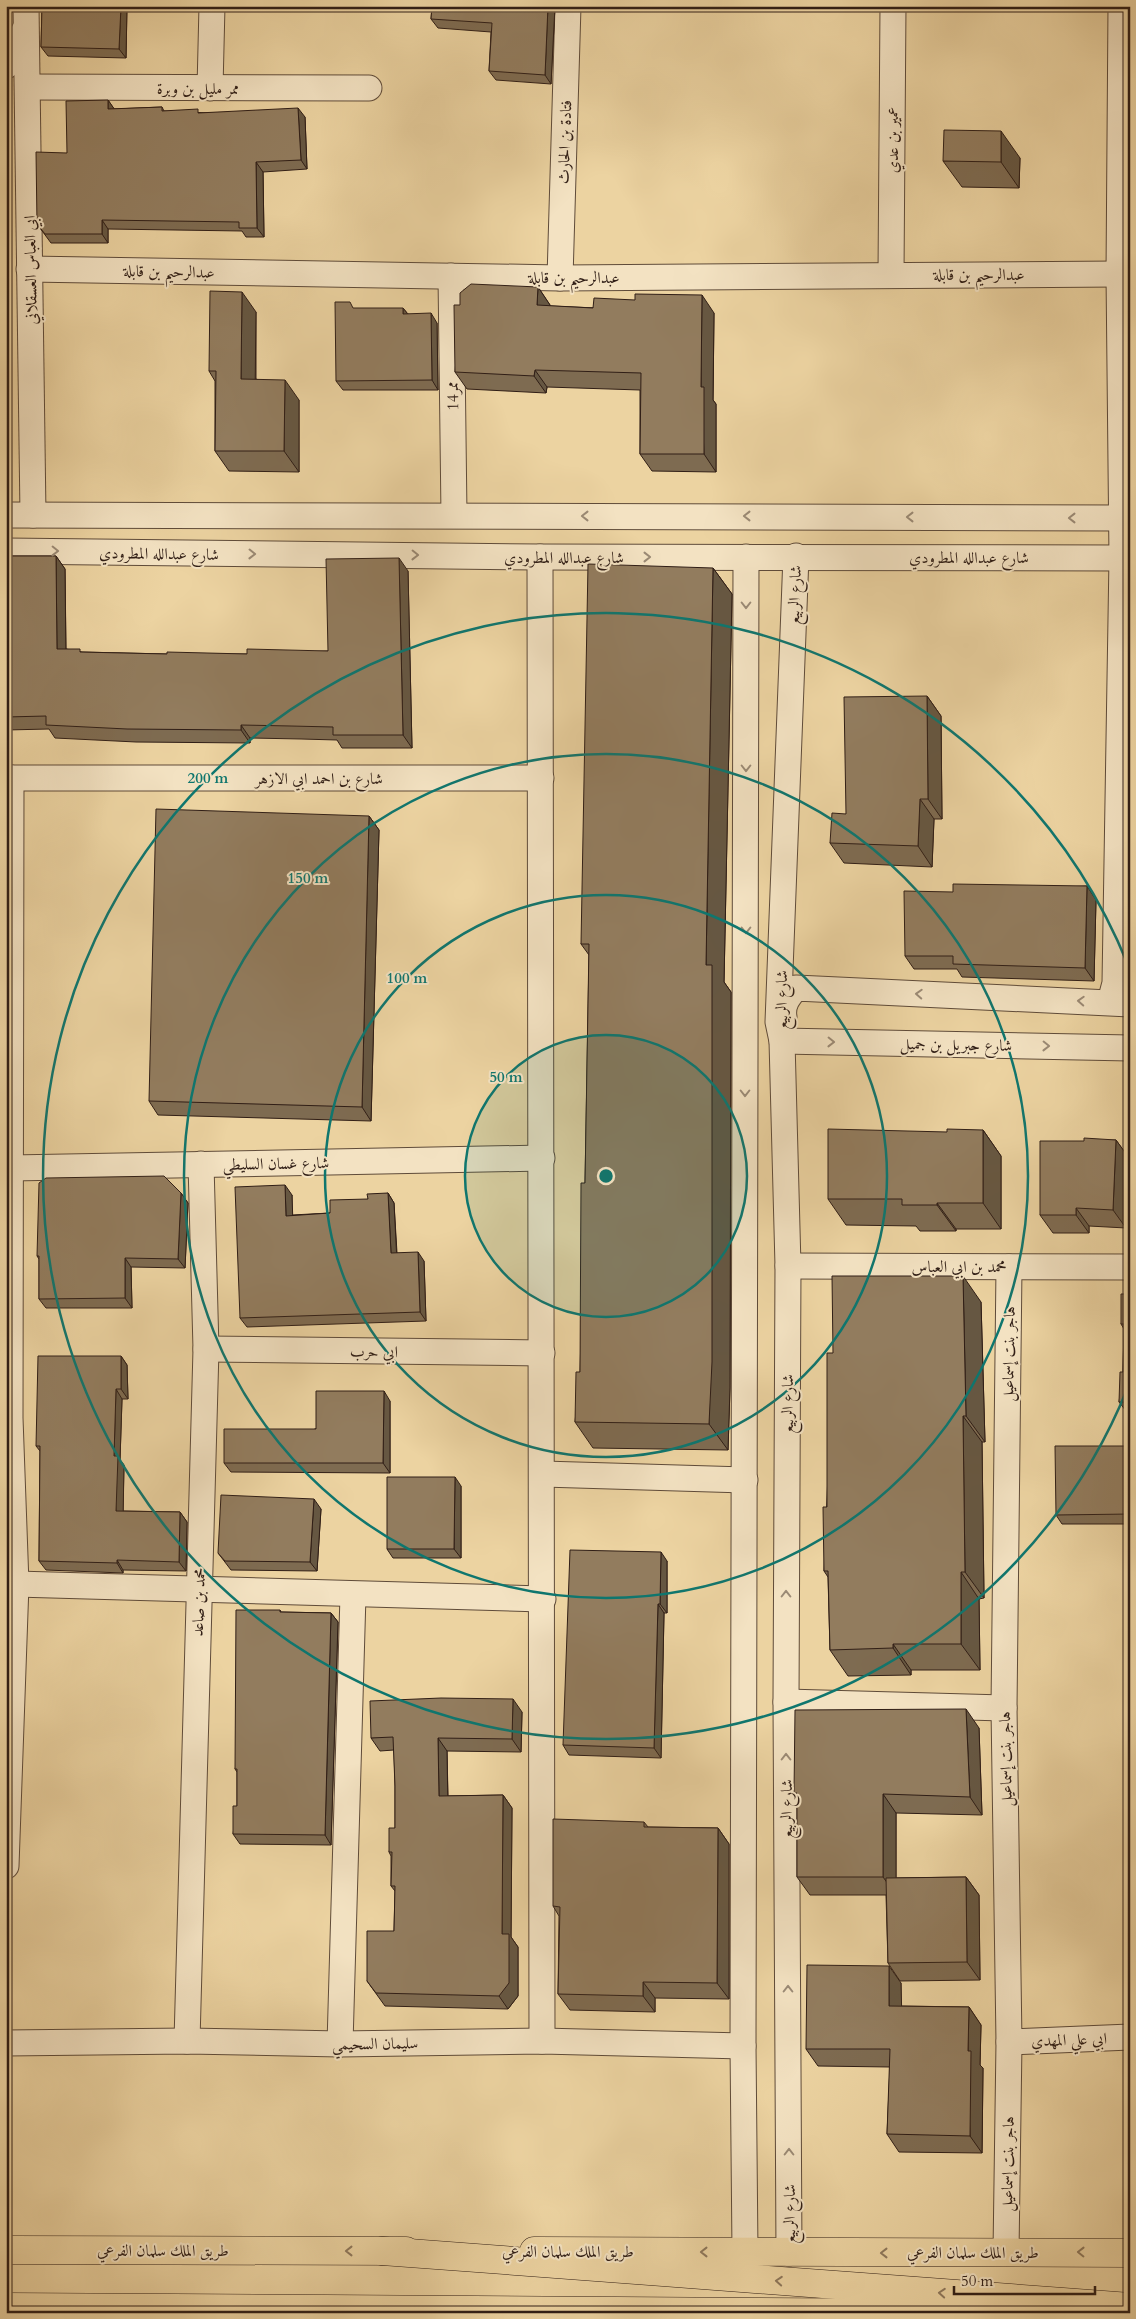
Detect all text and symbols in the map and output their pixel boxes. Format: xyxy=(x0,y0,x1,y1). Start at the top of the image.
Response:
street label: ممر مليل بن وبرة xyxy=(157,78,239,100)
street label: فتادة بن الحارث xyxy=(553,99,577,185)
street label: عمير بن عدي xyxy=(882,107,905,173)
street label: ابي العباس العسقلاني xyxy=(19,215,44,325)
street label: عبدالرحيم بن قابلة xyxy=(122,260,215,289)
street label: عبدالرحيم بن قابلة xyxy=(932,264,1025,291)
street label: عبدالرحيم بن قابلة xyxy=(527,267,620,294)
street label: ممر14 xyxy=(442,381,464,411)
one-way arrow xyxy=(580,511,588,521)
one-way arrow xyxy=(743,511,751,522)
one-way arrow xyxy=(905,512,913,522)
one-way arrow xyxy=(1068,513,1076,523)
street label: شارع عبدالله المطرودي xyxy=(99,542,219,568)
one-way arrow xyxy=(51,546,59,557)
street label: شارع عبدالله المطرودي xyxy=(504,547,624,571)
street label: شارع عبدالله المطرودي xyxy=(909,547,1029,571)
one-way arrow xyxy=(249,549,257,559)
one-way arrow xyxy=(411,550,419,561)
one-way arrow xyxy=(644,552,652,562)
street label: شارع الربيع xyxy=(783,565,811,625)
one-way arrow xyxy=(741,602,751,610)
one-way arrow xyxy=(741,764,751,772)
text: 200 m xyxy=(188,768,229,788)
street label: شارع بن احمد ابي الازهر xyxy=(253,768,383,792)
text: 150 m xyxy=(288,868,329,888)
one-way arrow xyxy=(741,927,751,935)
text: 100 m xyxy=(387,968,428,988)
street label: شارع الربيع xyxy=(771,970,797,1030)
one-way arrow xyxy=(914,988,922,999)
one-way arrow xyxy=(1077,996,1084,1006)
street label: شارع جبريل بن جميل xyxy=(900,1033,1012,1059)
one-way arrow xyxy=(828,1037,835,1047)
one-way arrow xyxy=(1042,1041,1050,1051)
text: 50 m xyxy=(489,1067,523,1087)
one-way arrow xyxy=(740,1090,750,1097)
street label: شارع غسان السليطي xyxy=(223,1152,330,1180)
centre of rings xyxy=(597,1167,615,1185)
street label: محمد بن ابي العباس xyxy=(912,1256,1006,1279)
street label: هاجر بنت إسماعيل xyxy=(997,1306,1021,1402)
street label: ابي حرب xyxy=(350,1341,398,1364)
street label: شارع الربيع xyxy=(777,1374,803,1434)
street label: محمد بن صاعد xyxy=(187,1567,211,1637)
one-way arrow xyxy=(781,1590,791,1598)
street label: هاجر بنت إسماعيل xyxy=(994,1711,1018,1807)
one-way arrow xyxy=(781,1753,791,1760)
street label: شارع الربيع xyxy=(776,1779,802,1839)
one-way arrow xyxy=(783,1985,793,1993)
street label: ابي علي المهدي xyxy=(1031,2028,1107,2056)
street label: سليمان السحيمي xyxy=(332,2032,419,2060)
street label: هاجر بنت إسماعيل xyxy=(996,2116,1020,2212)
one-way arrow xyxy=(784,2148,794,2156)
street label: شارع الربيع xyxy=(779,2184,805,2244)
street label: طريق الملك سلمان الفرعي xyxy=(97,2240,229,2263)
street label: طريق الملك سلمان الفرعي xyxy=(502,2241,634,2264)
street label: طريق الملك سلمان الفرعي xyxy=(907,2242,1039,2265)
one-way arrow xyxy=(344,2246,352,2256)
one-way arrow xyxy=(699,2247,707,2257)
one-way arrow xyxy=(879,2247,887,2258)
one-way arrow xyxy=(1077,2247,1085,2258)
scale bar xyxy=(954,2264,1095,2296)
text: 50 m xyxy=(961,2271,993,2291)
one-way arrow xyxy=(775,2275,783,2286)
one-way arrow xyxy=(937,2287,945,2298)

